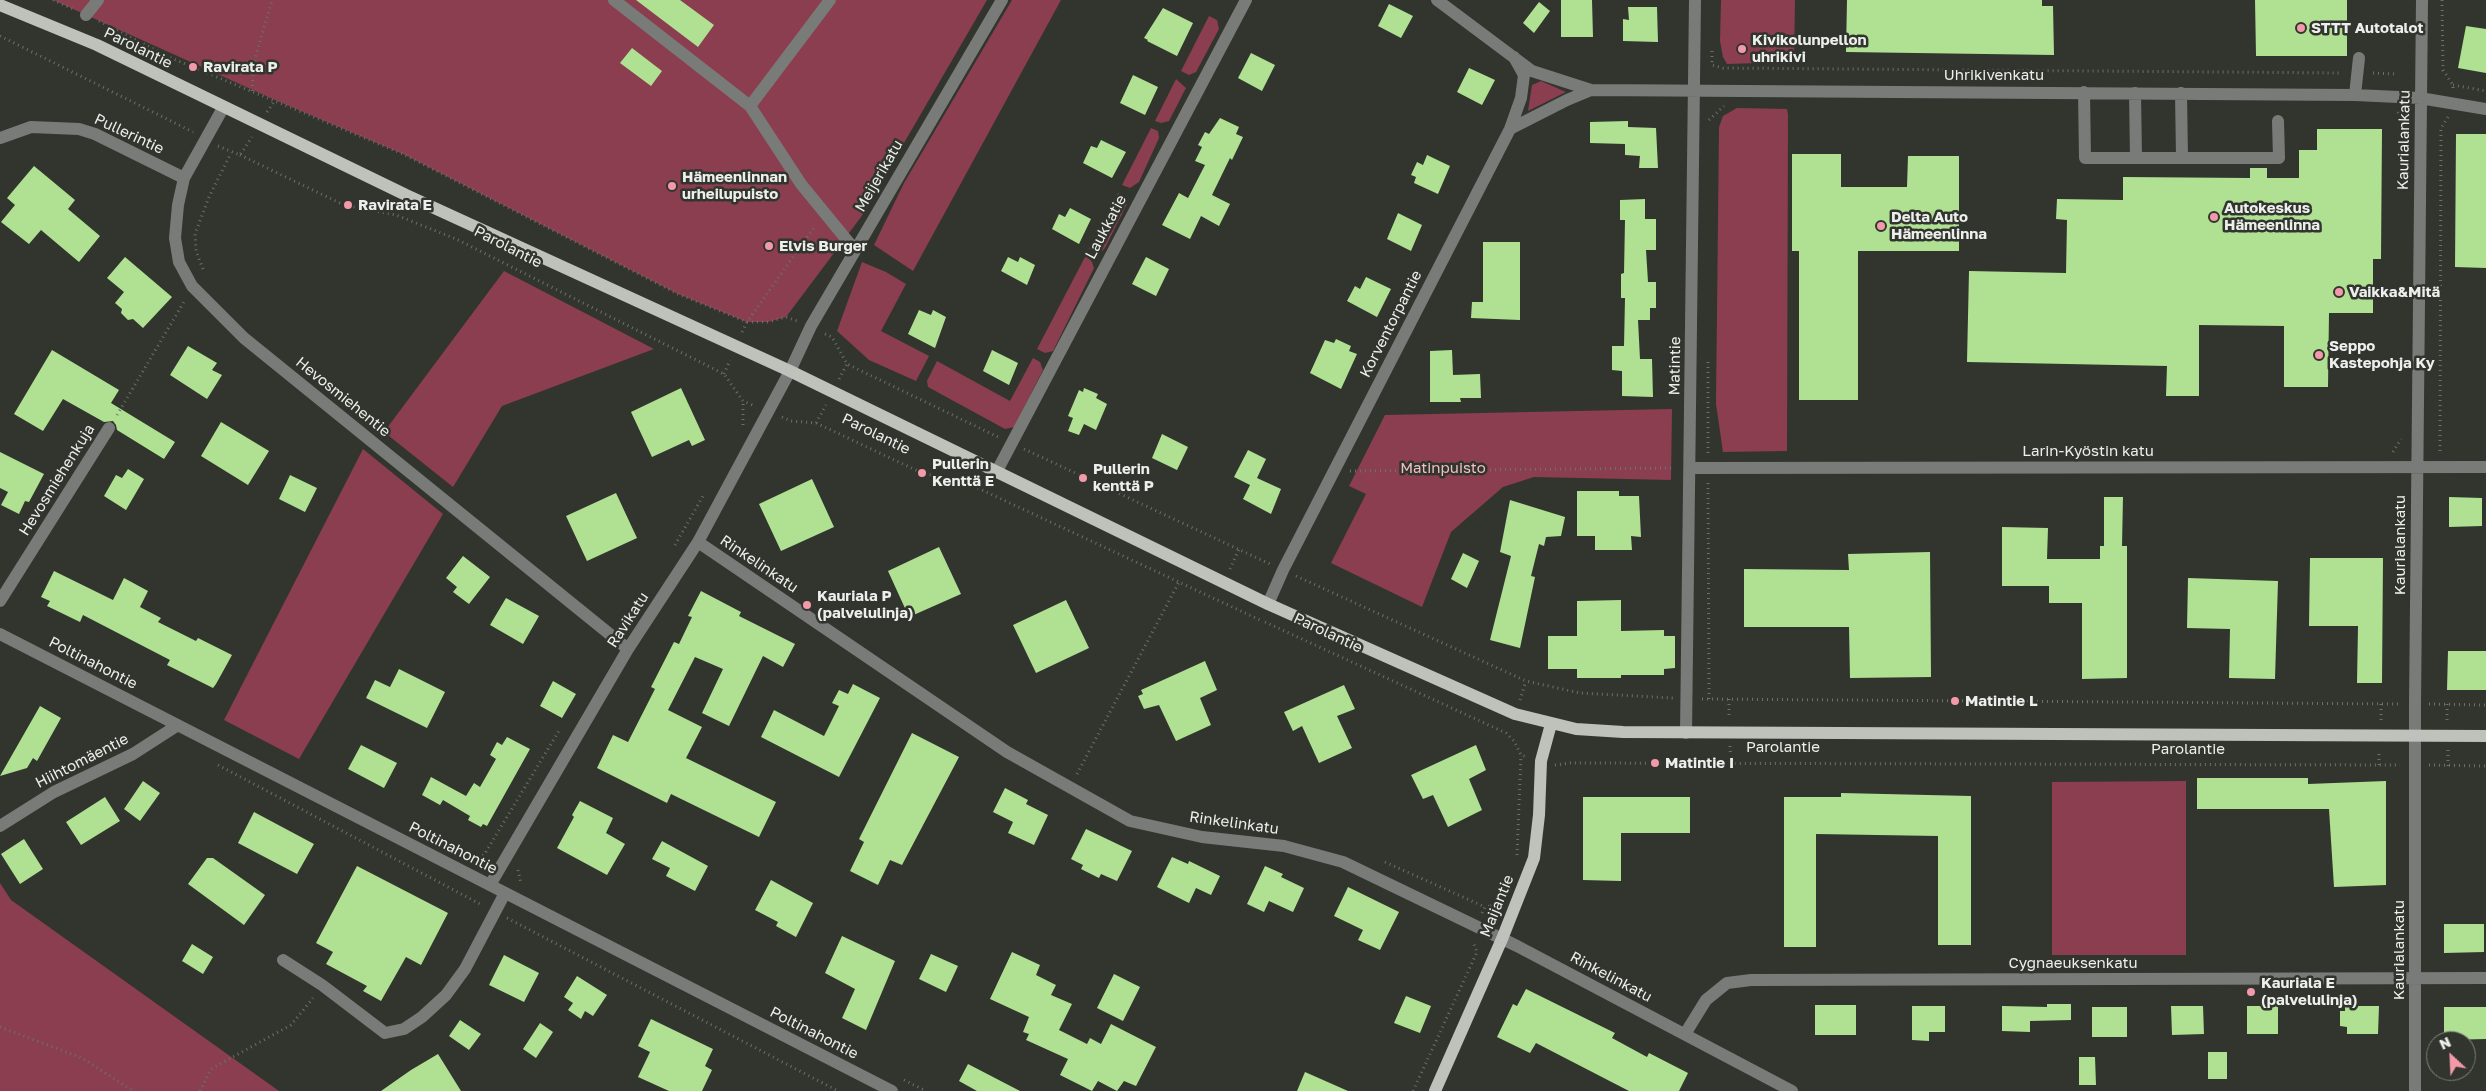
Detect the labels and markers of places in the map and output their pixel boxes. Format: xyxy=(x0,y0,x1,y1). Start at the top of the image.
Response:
place label: STTT Autotalot xyxy=(2311,19,2423,37)
marker: STTT Autotalot xyxy=(2295,22,2307,34)
place label: Kivikolunpellon uhrikivi xyxy=(1752,31,1867,66)
marker: Kivikolunpellon uhrikivi xyxy=(1736,43,1748,55)
place label: Ravirata P xyxy=(203,58,278,76)
marker: Ravirata P xyxy=(187,61,199,73)
place label: Hämeenlinnan urheilupuisto xyxy=(682,168,787,203)
marker: Hämeenlinnan urheilupuisto xyxy=(666,180,678,192)
place label: Ravirata E xyxy=(358,196,432,214)
marker: Ravirata E xyxy=(342,199,354,211)
place label: Autokeskus Hämeenlinna xyxy=(2224,199,2320,234)
place label: Delta Auto Hämeenlinna xyxy=(1891,208,1987,243)
marker: Autokeskus Hämeenlinna xyxy=(2208,211,2220,223)
marker: Delta Auto Hämeenlinna xyxy=(1875,220,1887,232)
place label: Elvis Burger xyxy=(779,237,867,255)
marker: Elvis Burger xyxy=(763,240,775,252)
place label: Vaikka&Mitä xyxy=(2349,283,2440,301)
marker: Vaikka&Mitä xyxy=(2333,286,2345,298)
place label: Seppo Kastepohja Ky xyxy=(2329,337,2435,372)
marker: Seppo Kastepohja Ky xyxy=(2313,349,2325,361)
place label: Pullerin Kenttä E xyxy=(932,455,994,490)
place label: Pullerin kenttä P xyxy=(1093,460,1154,495)
marker: Pullerin Kenttä E xyxy=(916,467,928,479)
marker: Pullerin kenttä P xyxy=(1077,472,1089,484)
place label: Kauriala P (palvelulinja) xyxy=(817,587,914,622)
marker: Kauriala P (palvelulinja) xyxy=(801,599,813,611)
place label: Matintie L xyxy=(1965,692,2037,710)
marker: Matintie L xyxy=(1949,695,1961,707)
place label: Matintie I xyxy=(1665,754,1734,772)
marker: Matintie I xyxy=(1649,757,1661,769)
place label: Kauriala E (palvelulinja) xyxy=(2261,974,2358,1009)
marker: Kauriala E (palvelulinja) xyxy=(2245,986,2257,998)

